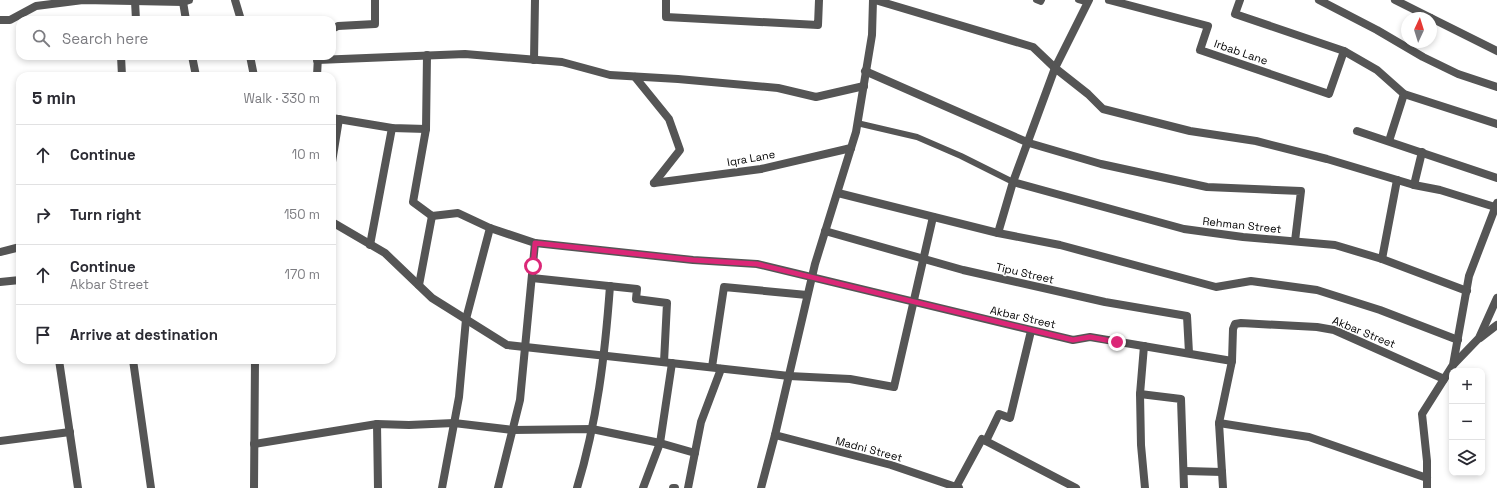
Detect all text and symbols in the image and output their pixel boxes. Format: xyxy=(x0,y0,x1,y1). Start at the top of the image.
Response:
north arrow xyxy=(1401,12,1437,48)
search box xyxy=(16,16,336,60)
icon: search xyxy=(30,27,52,49)
text: Search here xyxy=(62,29,148,48)
street label: Irbab Lane xyxy=(1212,36,1270,68)
text: 5 min xyxy=(32,87,76,109)
text: Walk · 330 m xyxy=(243,90,320,107)
icon: ahead xyxy=(32,144,54,166)
text: Continue xyxy=(70,145,136,164)
text: 10 m xyxy=(292,146,320,163)
street label: Iqra Lane xyxy=(726,147,776,169)
icon: right xyxy=(32,204,54,226)
text: Turn right xyxy=(70,205,141,224)
text: 150 m xyxy=(284,206,320,223)
street label: Rehman Street xyxy=(1202,214,1282,236)
text: Continue xyxy=(70,257,136,276)
route start xyxy=(524,257,542,275)
street label: Tipu Street xyxy=(995,260,1055,286)
icon: ahead xyxy=(32,264,54,286)
text: 170 m xyxy=(284,266,320,283)
text: Akbar Street xyxy=(70,276,149,293)
street label: Akbar Street xyxy=(989,303,1057,331)
street label: Akbar Street xyxy=(1330,313,1398,351)
icon: arrive xyxy=(32,324,54,346)
text: Arrive at destination xyxy=(70,325,218,344)
route end xyxy=(1108,333,1126,351)
map controls xyxy=(1449,368,1485,476)
button: + xyxy=(1449,368,1485,404)
button: − xyxy=(1449,404,1485,440)
street label: Madni Street xyxy=(834,433,904,465)
button: layers xyxy=(1449,440,1485,476)

